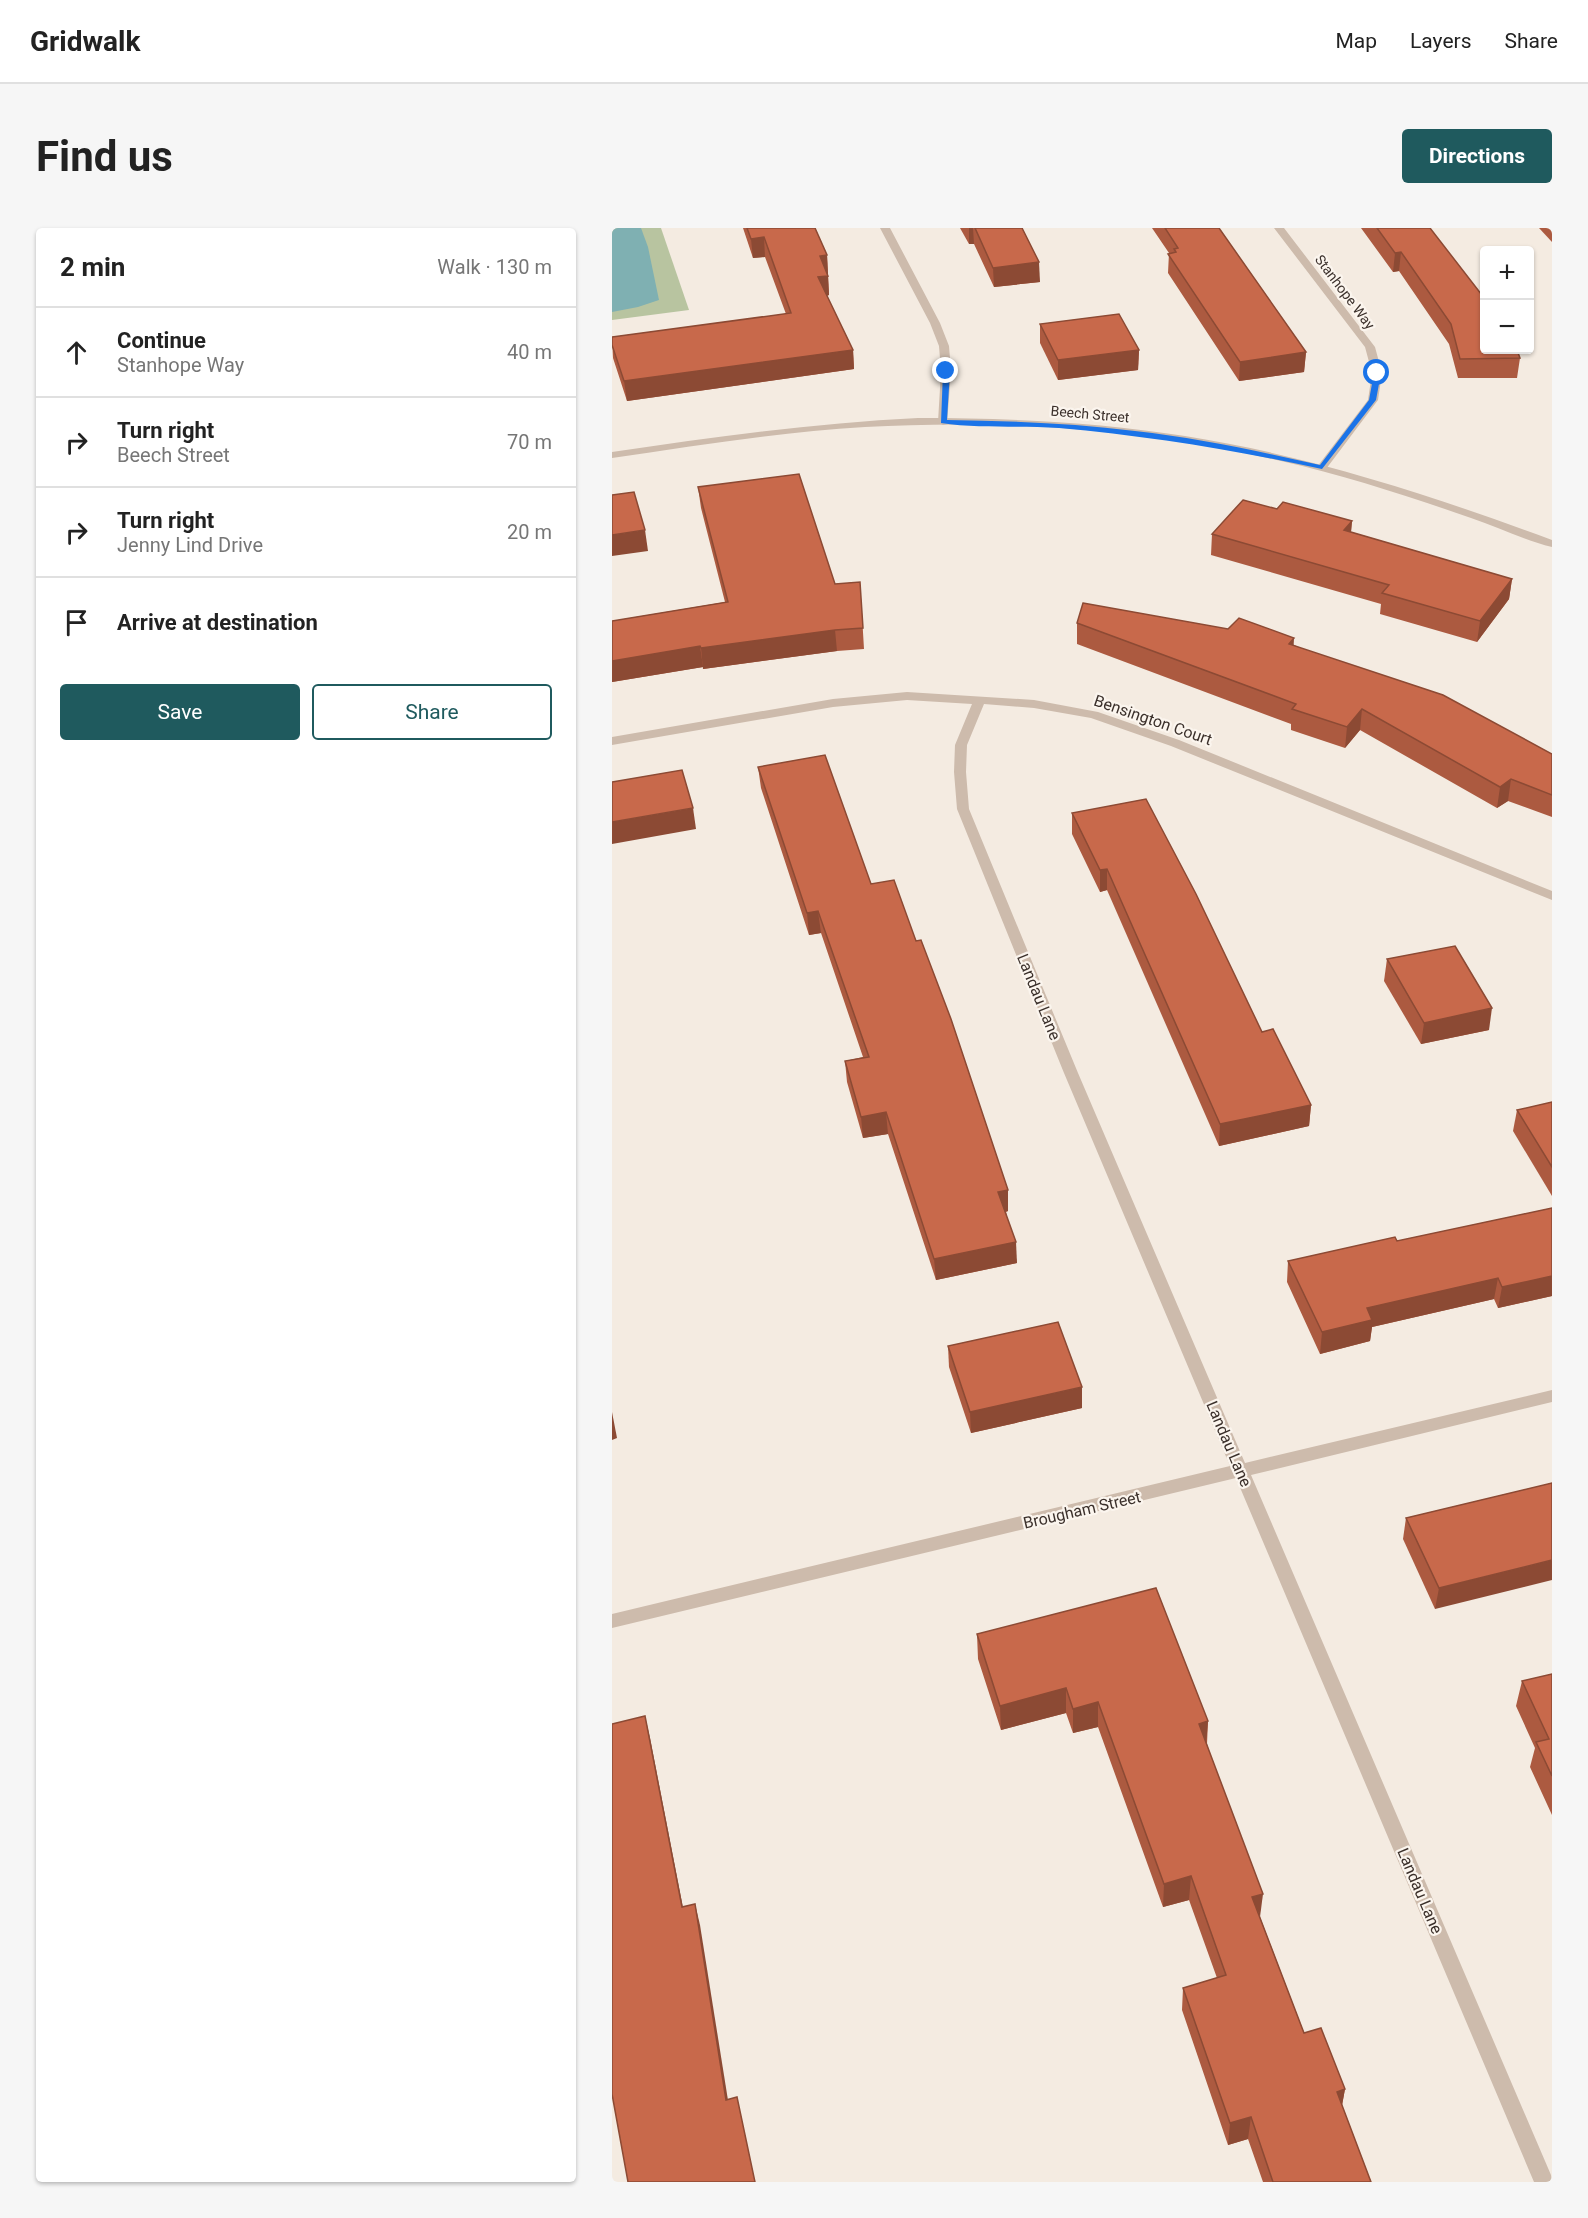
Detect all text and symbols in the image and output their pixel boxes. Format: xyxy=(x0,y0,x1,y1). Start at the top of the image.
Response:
text: Gridwalk xyxy=(30,25,140,58)
text: Map xyxy=(1335,29,1377,53)
text: Layers xyxy=(1410,29,1471,53)
text: Share xyxy=(1504,29,1558,53)
button: Directions xyxy=(1402,129,1552,183)
text: Find us xyxy=(36,132,173,181)
map controls xyxy=(1480,246,1534,354)
button: + xyxy=(1480,246,1534,300)
text: 2 min xyxy=(60,252,125,282)
street label: Stanhope Way xyxy=(1312,252,1378,333)
text: Walk · 130 m xyxy=(437,255,552,279)
button: − xyxy=(1480,300,1534,354)
text: Continue xyxy=(117,328,206,353)
icon: ahead xyxy=(60,336,93,369)
text: 40 m xyxy=(507,340,552,364)
text: Stanhope Way xyxy=(117,353,244,377)
route end xyxy=(932,357,958,383)
route start xyxy=(1363,359,1389,385)
street label: Beech Street xyxy=(1050,403,1130,425)
text: Turn right xyxy=(117,418,214,443)
icon: right xyxy=(60,426,93,459)
text: 70 m xyxy=(507,430,552,454)
text: Beech Street xyxy=(117,443,230,467)
text: Turn right xyxy=(117,508,214,533)
icon: right xyxy=(60,516,93,549)
text: 20 m xyxy=(507,520,552,544)
text: Jenny Lind Drive xyxy=(117,533,263,557)
icon: arrive xyxy=(60,606,93,639)
text: Arrive at destination xyxy=(117,610,318,635)
button: Save xyxy=(60,684,300,740)
button: Share xyxy=(312,684,552,740)
street label: Bensington Court xyxy=(1091,691,1215,749)
street label: Landau Lane xyxy=(1013,951,1065,1043)
street label: Landau Lane xyxy=(1202,1398,1256,1490)
street label: Brougham Street xyxy=(1021,1487,1143,1533)
street label: Landau Lane xyxy=(1393,1845,1447,1937)

